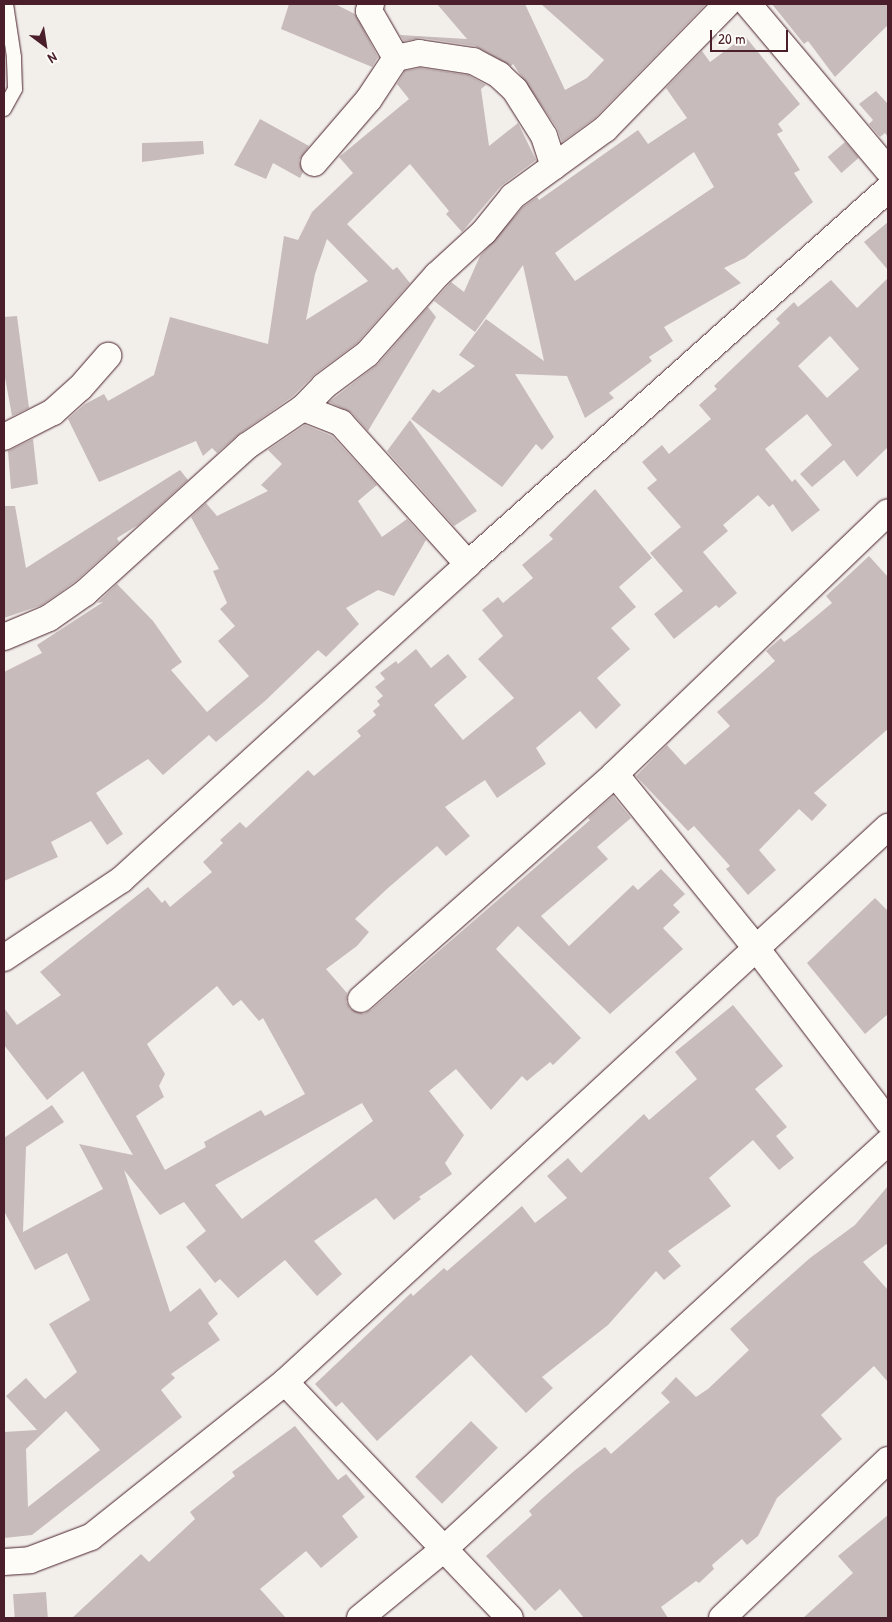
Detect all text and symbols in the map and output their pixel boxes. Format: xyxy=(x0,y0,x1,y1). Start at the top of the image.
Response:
north arrow xyxy=(20,20,70,70)
scale bar xyxy=(712,20,790,52)
text: 20 m xyxy=(718,28,745,49)
text: N xyxy=(45,48,61,68)

